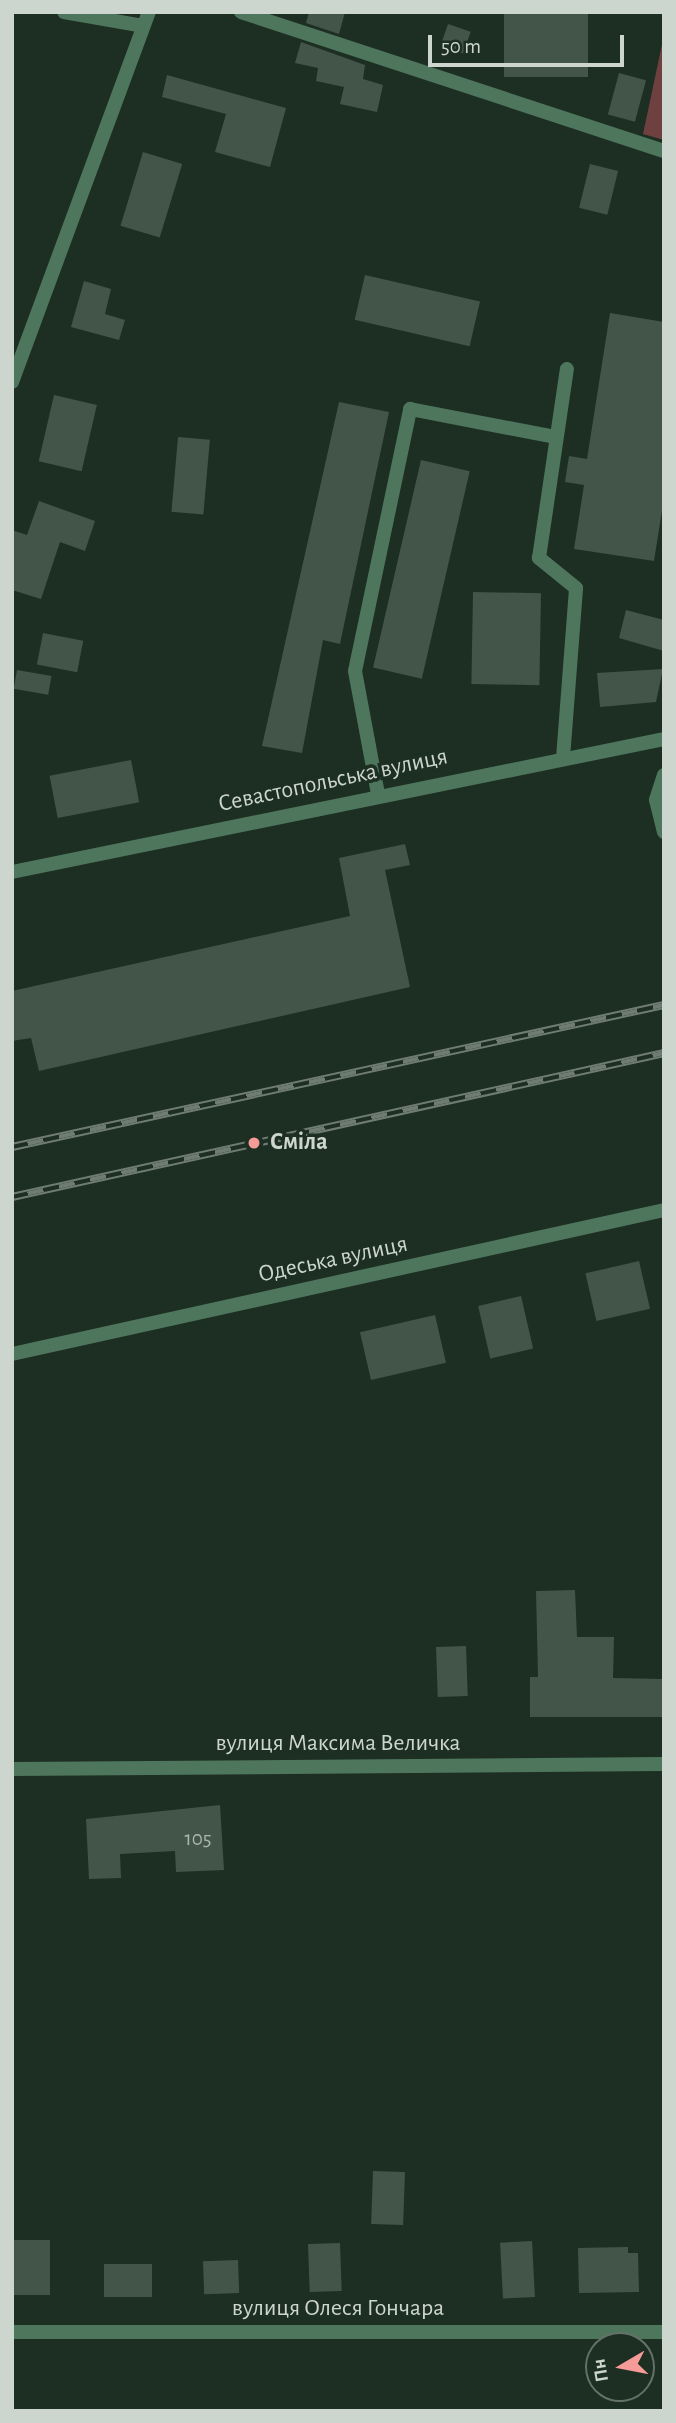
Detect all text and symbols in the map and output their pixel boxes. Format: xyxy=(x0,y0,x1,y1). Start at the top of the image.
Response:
scale bar xyxy=(431,21,627,65)
text: 50 m xyxy=(441,36,481,57)
street label: Севастопольська вулиця xyxy=(216,743,450,819)
place label: Сміла xyxy=(270,1129,328,1157)
marker: Сміла xyxy=(244,1133,264,1153)
street label: Одеська вулиця xyxy=(256,1230,410,1290)
street label: вулиця Максима Величка xyxy=(215,1730,461,1758)
house number: 105 xyxy=(184,1826,212,1852)
street label: вулиця Олеся Гончара xyxy=(232,2295,444,2323)
north arrow xyxy=(585,2332,655,2402)
text: Пн xyxy=(589,2357,612,2383)

